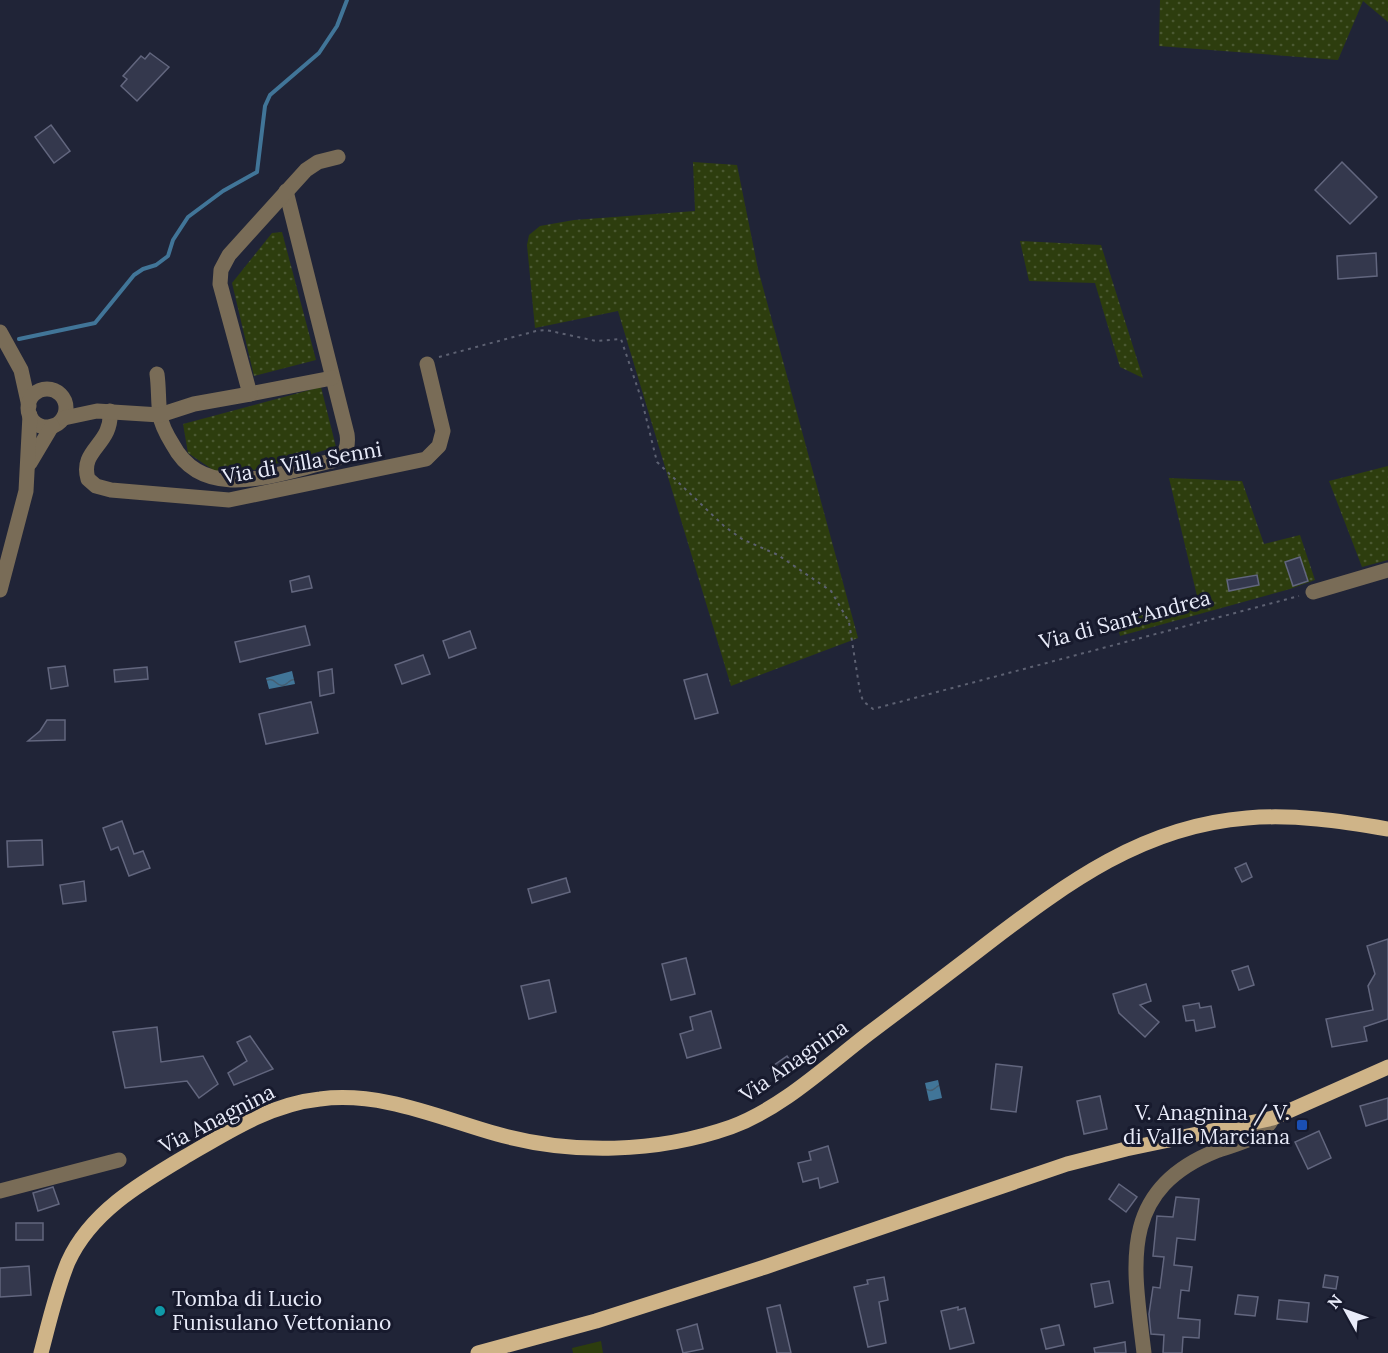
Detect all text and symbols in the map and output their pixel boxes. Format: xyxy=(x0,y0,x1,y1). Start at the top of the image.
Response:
street label: Via di Villa Senni xyxy=(219,435,384,490)
street label: Via di Sant'Andrea xyxy=(1035,584,1214,656)
street label: Via Anagnina xyxy=(733,1013,853,1108)
street label: Via Anagnina xyxy=(154,1078,279,1160)
place label: V. Anagnina / V. di Valle Marciana xyxy=(1123,1099,1290,1150)
marker: V. Anagnina / V. di Valle Marciana xyxy=(1295,1118,1309,1132)
north arrow xyxy=(1316,1281,1376,1341)
place label: Tomba di Lucio Funisulano Vettoniano xyxy=(172,1285,391,1336)
text: N xyxy=(1323,1290,1346,1313)
marker: Tomba di Lucio Funisulano Vettoniano xyxy=(153,1304,167,1318)

